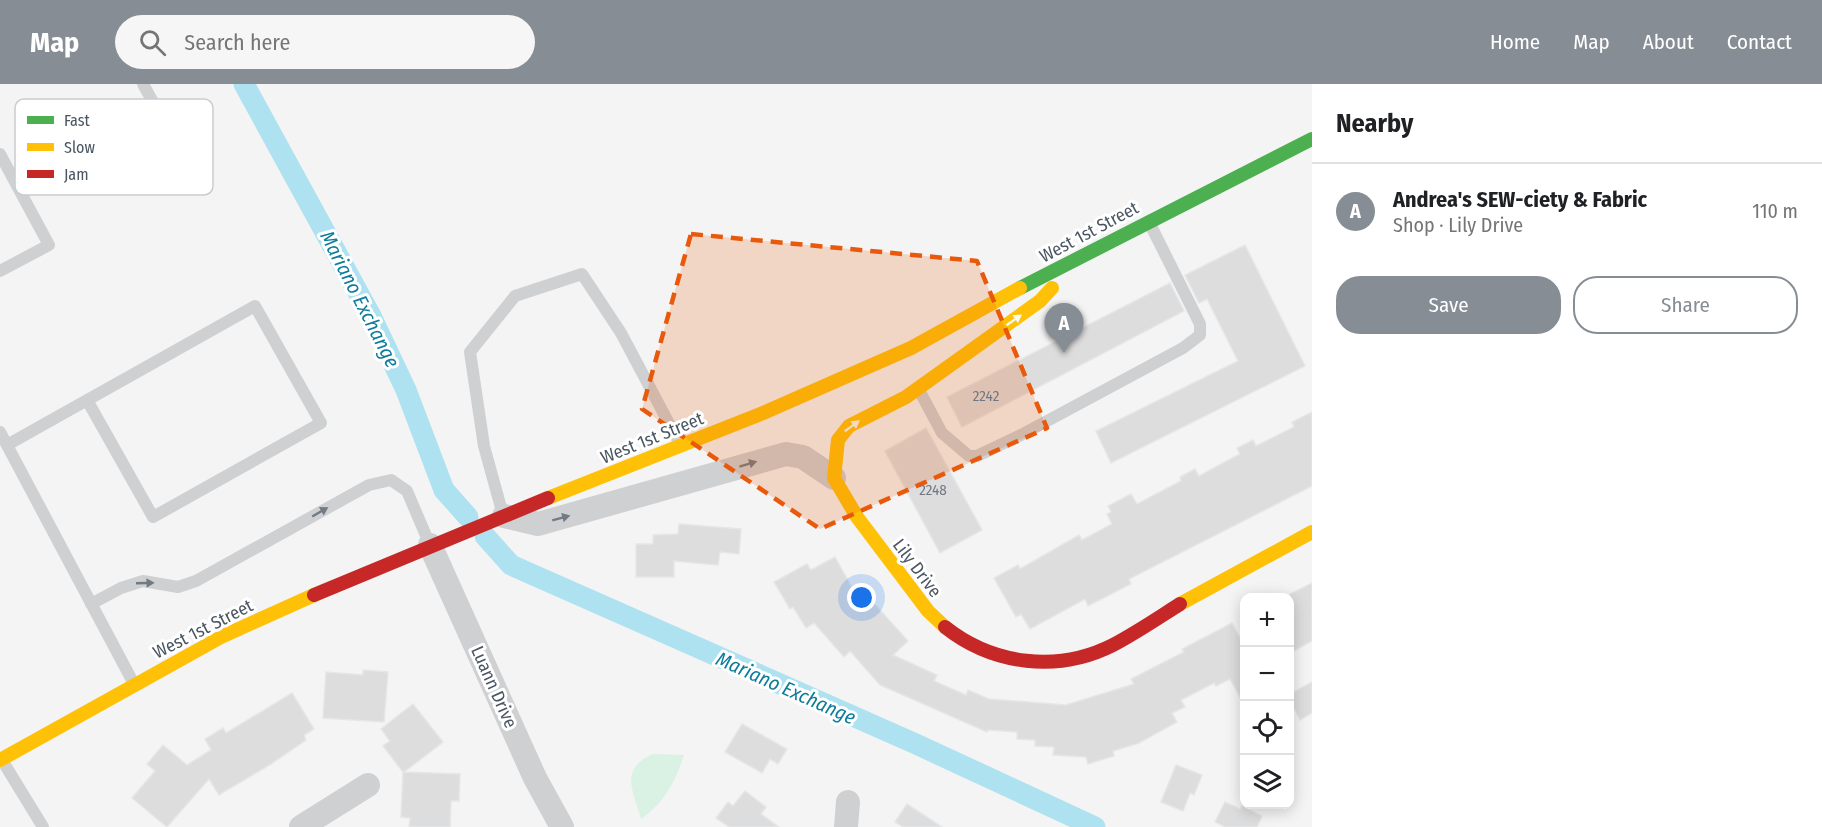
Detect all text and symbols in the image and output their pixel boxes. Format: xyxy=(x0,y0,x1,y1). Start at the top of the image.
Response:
search box xyxy=(115,15,535,69)
text: Map xyxy=(30,26,79,59)
icon: search xyxy=(136,26,169,59)
text: Search here xyxy=(184,29,290,56)
text: Home xyxy=(1490,29,1540,55)
text: Map xyxy=(1573,29,1610,55)
text: About xyxy=(1643,29,1694,55)
text: Contact xyxy=(1727,29,1792,55)
legend xyxy=(15,99,213,195)
text: Nearby xyxy=(1336,108,1413,139)
text: Fast xyxy=(64,111,91,130)
text: Slow xyxy=(64,138,95,157)
text: Jam xyxy=(64,165,89,184)
text: Andrea's SEW-ciety & Fabric xyxy=(1393,186,1647,213)
street label: West 1st Street xyxy=(1036,197,1142,267)
text: A xyxy=(1350,199,1361,223)
text: 110 m xyxy=(1752,199,1798,223)
text: Shop · Lily Drive xyxy=(1393,213,1523,237)
water label: Mariano Exchange xyxy=(315,227,405,372)
button: Save xyxy=(1336,276,1561,334)
button: Share xyxy=(1573,276,1798,334)
pin: A xyxy=(1044,304,1084,353)
one-way arrow xyxy=(1006,314,1022,326)
house number: 2242 xyxy=(973,387,1000,405)
street label: West 1st Street xyxy=(597,407,707,469)
one-way arrow xyxy=(844,420,860,433)
one-way arrow xyxy=(739,458,757,468)
house number: 2248 xyxy=(919,481,947,499)
one-way arrow xyxy=(312,507,329,517)
one-way arrow xyxy=(552,512,570,522)
street label: Lily Drive xyxy=(888,534,946,602)
one-way arrow xyxy=(135,578,154,588)
your location xyxy=(847,583,876,612)
map controls xyxy=(1240,593,1294,809)
button: + xyxy=(1240,593,1294,647)
street label: West 1st Street xyxy=(149,594,257,664)
street label: Luann Drive xyxy=(466,643,522,731)
water label: Mariano Exchange xyxy=(713,647,860,730)
button: − xyxy=(1240,647,1294,701)
button: locate xyxy=(1240,701,1294,755)
button: layers xyxy=(1240,755,1294,809)

